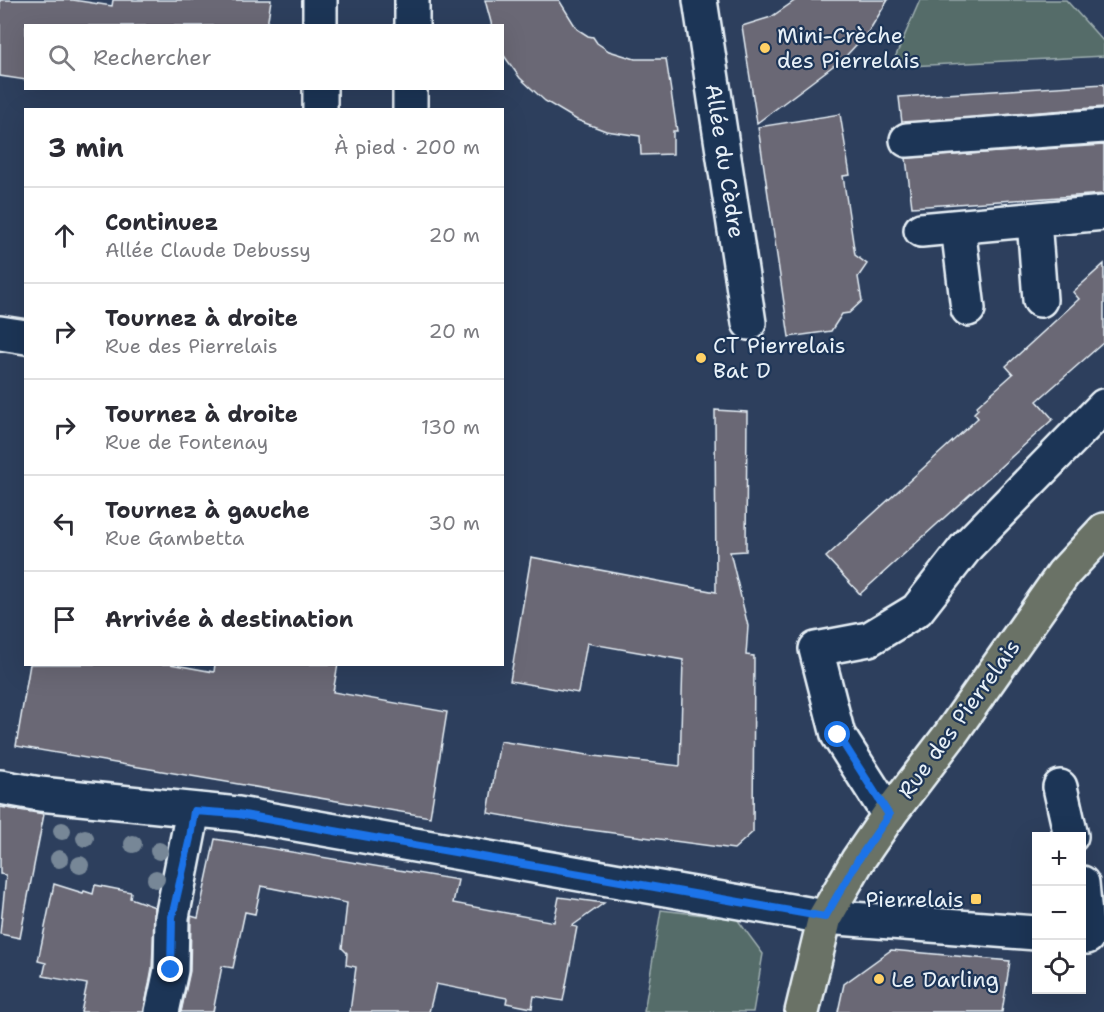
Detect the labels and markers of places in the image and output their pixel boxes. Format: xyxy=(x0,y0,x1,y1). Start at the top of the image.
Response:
place label: Mini-Crèche des Pierrelais xyxy=(777,21,920,75)
marker: Mini-Crèche des Pierrelais xyxy=(758,41,772,55)
place label: CT Pierrelais Bat D xyxy=(713,331,846,385)
marker: CT Pierrelais Bat D xyxy=(694,351,708,365)
place label: Pierrelais xyxy=(865,885,964,914)
marker: Pierrelais xyxy=(969,892,983,906)
place label: Le Darling xyxy=(891,965,999,994)
marker: Le Darling xyxy=(872,972,886,986)

